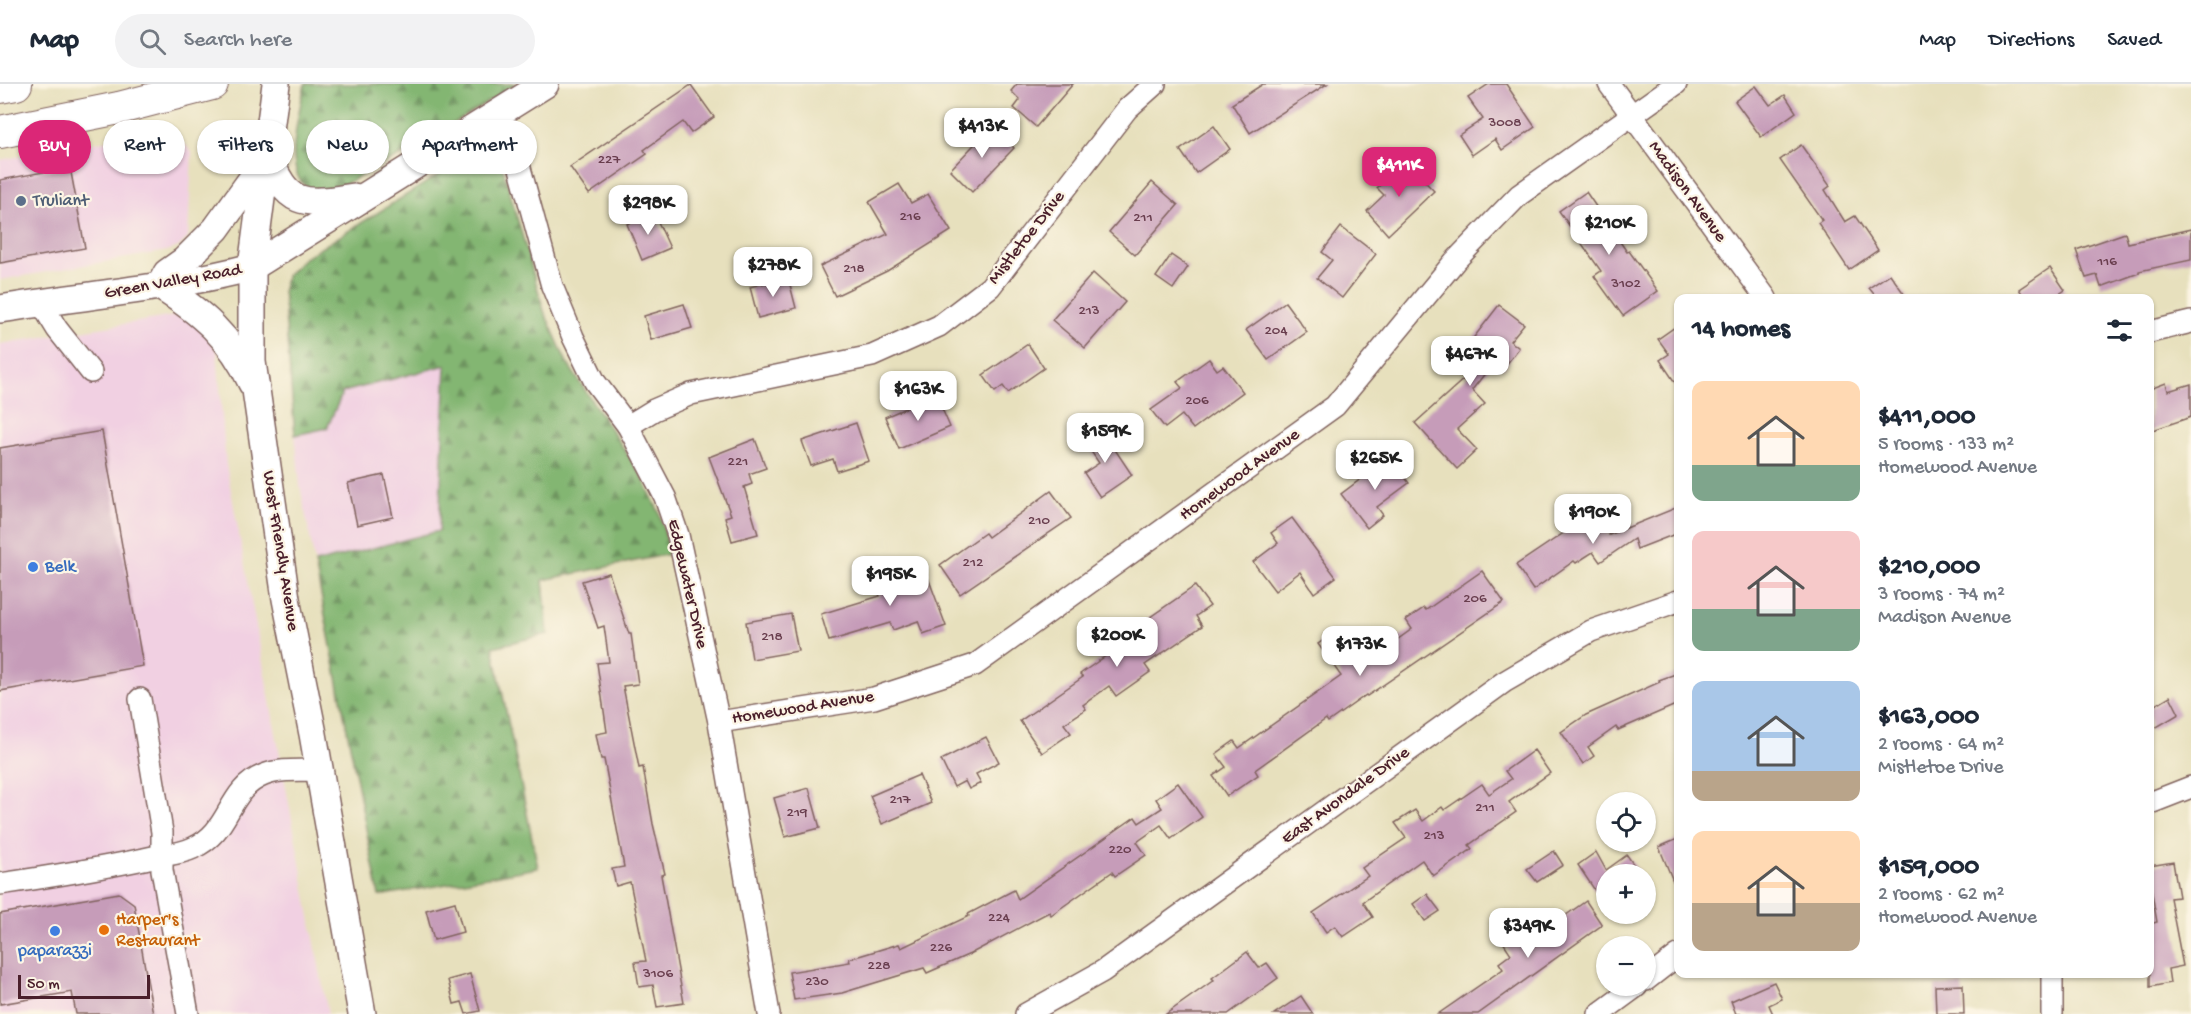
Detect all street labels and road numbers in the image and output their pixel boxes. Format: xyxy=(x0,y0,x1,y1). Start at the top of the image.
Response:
street label: Madison Avenue xyxy=(1643,137,1731,247)
street label: Mistletoe Drive xyxy=(984,186,1071,289)
street label: Green Valley Road xyxy=(103,259,245,304)
street label: Homewood Avenue xyxy=(1176,424,1305,526)
street label: West Friendly Avenue xyxy=(257,469,303,633)
street label: Edgewater Drive xyxy=(662,517,712,651)
street label: Homewood Avenue xyxy=(731,686,876,730)
street label: East Avondale Drive xyxy=(1278,742,1415,850)

